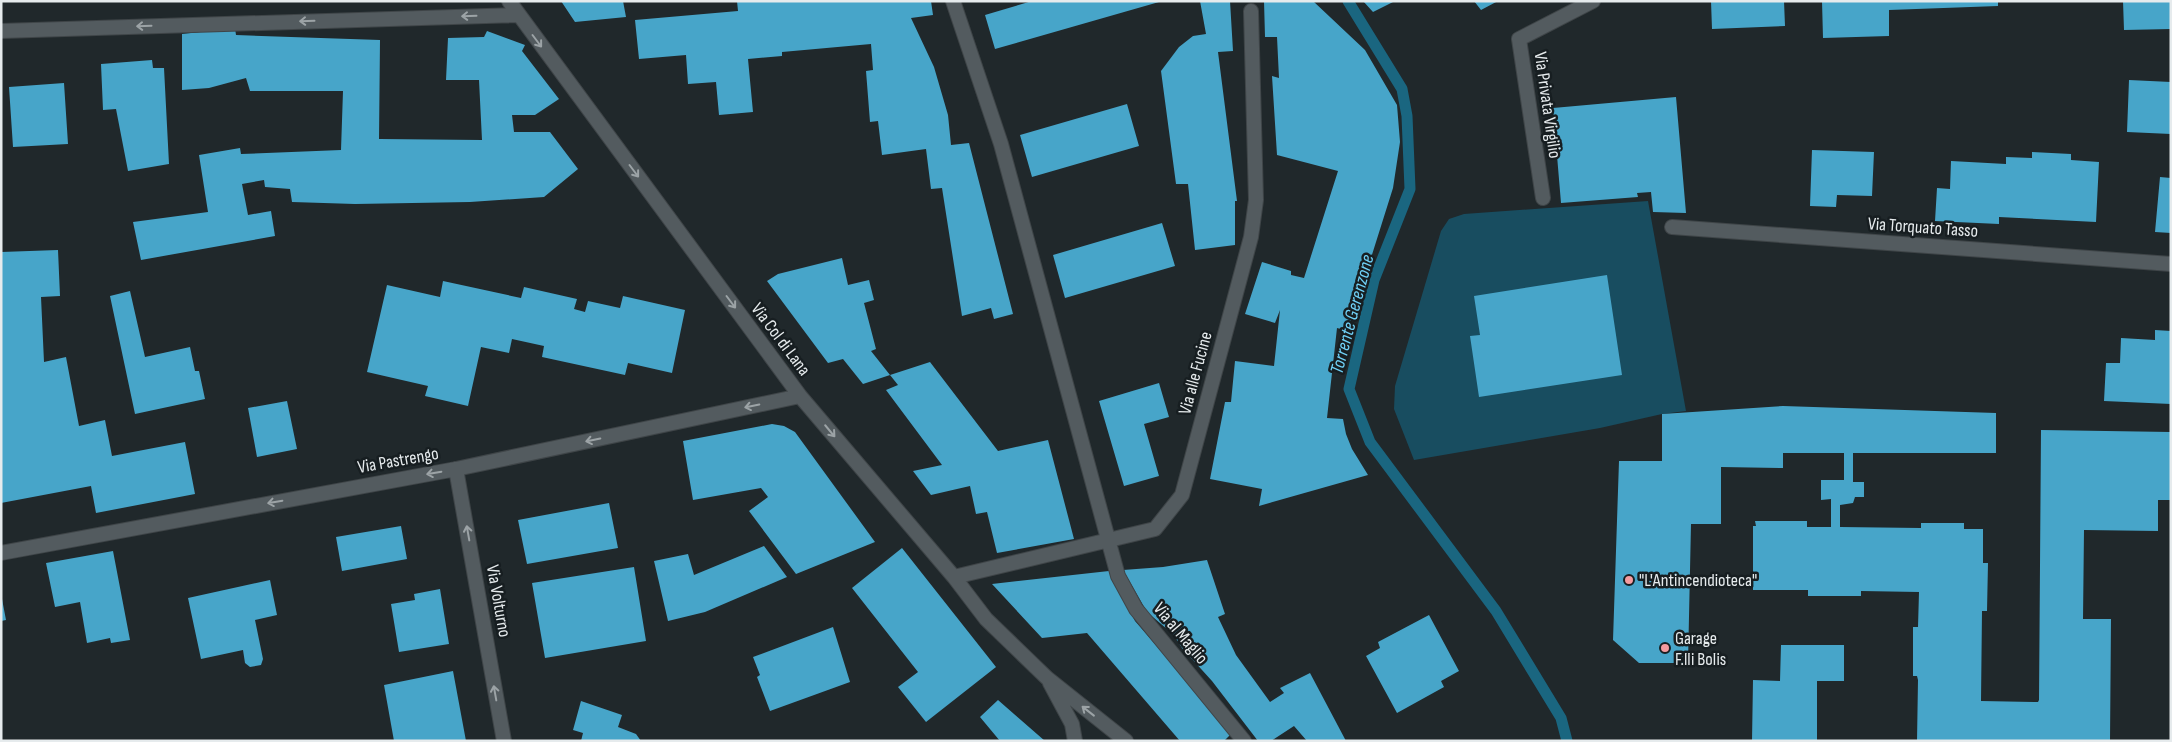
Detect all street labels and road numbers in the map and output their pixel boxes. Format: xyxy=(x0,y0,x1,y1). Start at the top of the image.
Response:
street label: Via Privata Virgilio xyxy=(1530,50,1565,160)
street label: Via Torquato Tasso xyxy=(1867,213,1979,242)
street label: Via Col di Lana xyxy=(747,299,815,380)
street label: Via alle Fucine xyxy=(1174,329,1217,417)
street label: Via Pastrengo xyxy=(356,443,440,478)
street label: Via Volturno xyxy=(482,563,515,639)
street label: Via al Maglio xyxy=(1149,598,1212,668)

